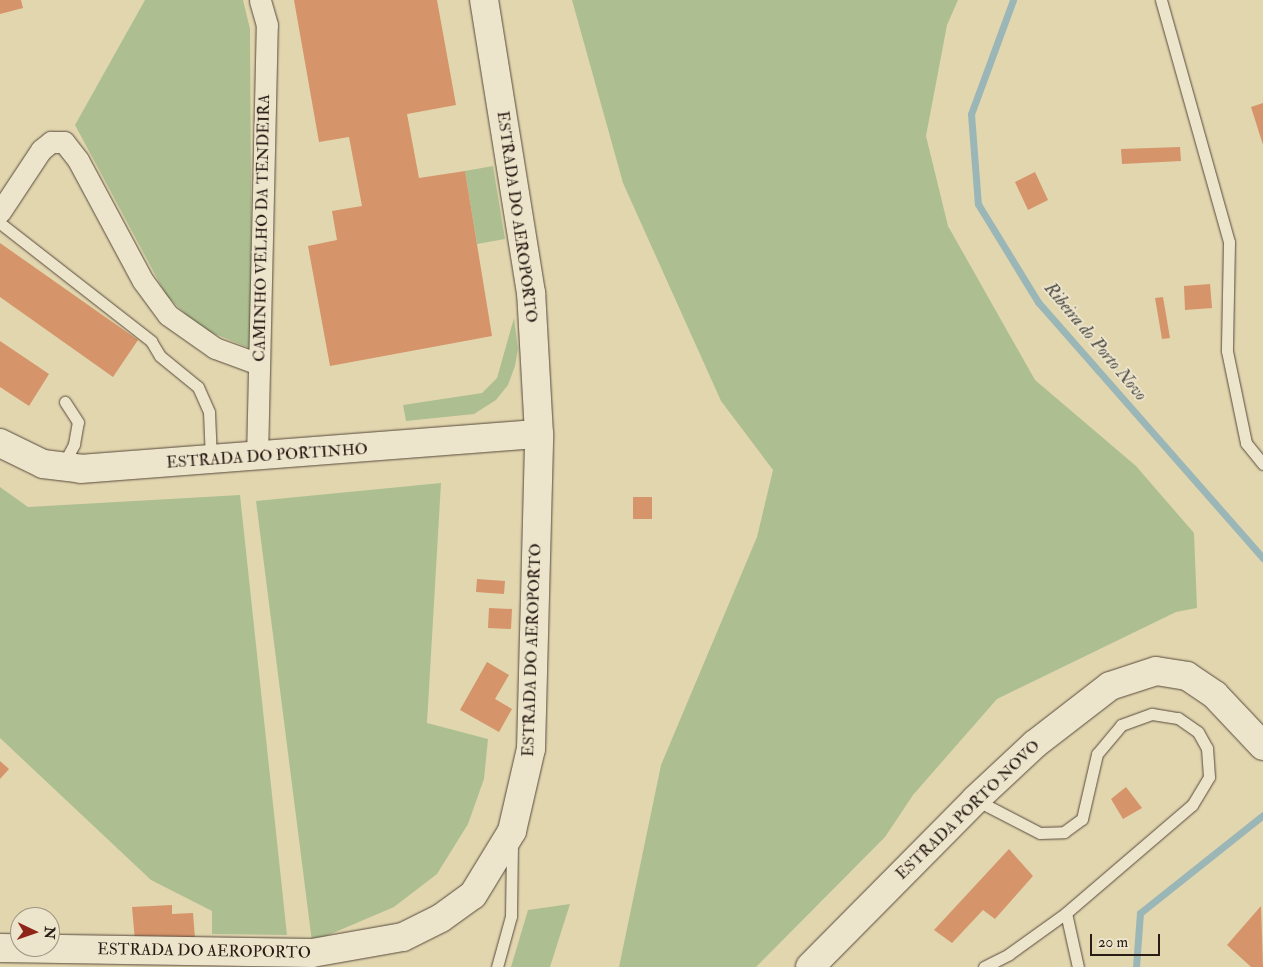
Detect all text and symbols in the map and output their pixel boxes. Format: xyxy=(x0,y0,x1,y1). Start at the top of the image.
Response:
street label: CAMINHO VELHO DA TENDEIRA xyxy=(250,94,274,362)
street label: ESTRADA DO AEROPORTO xyxy=(493,110,541,324)
water label: Ribeira do Porto Novo xyxy=(1039,278,1151,406)
street label: ESTRADA DO PORTINHO xyxy=(166,439,368,473)
street label: ESTRADA DO AEROPORTO xyxy=(519,543,545,757)
street label: ESTRADA PORTO NOVO xyxy=(892,736,1044,884)
north arrow xyxy=(10,907,60,957)
scale bar xyxy=(1093,924,1163,956)
text: N xyxy=(41,926,58,939)
text: 20 m xyxy=(1098,933,1128,952)
street label: ESTRADA DO AEROPORTO xyxy=(97,940,311,962)

